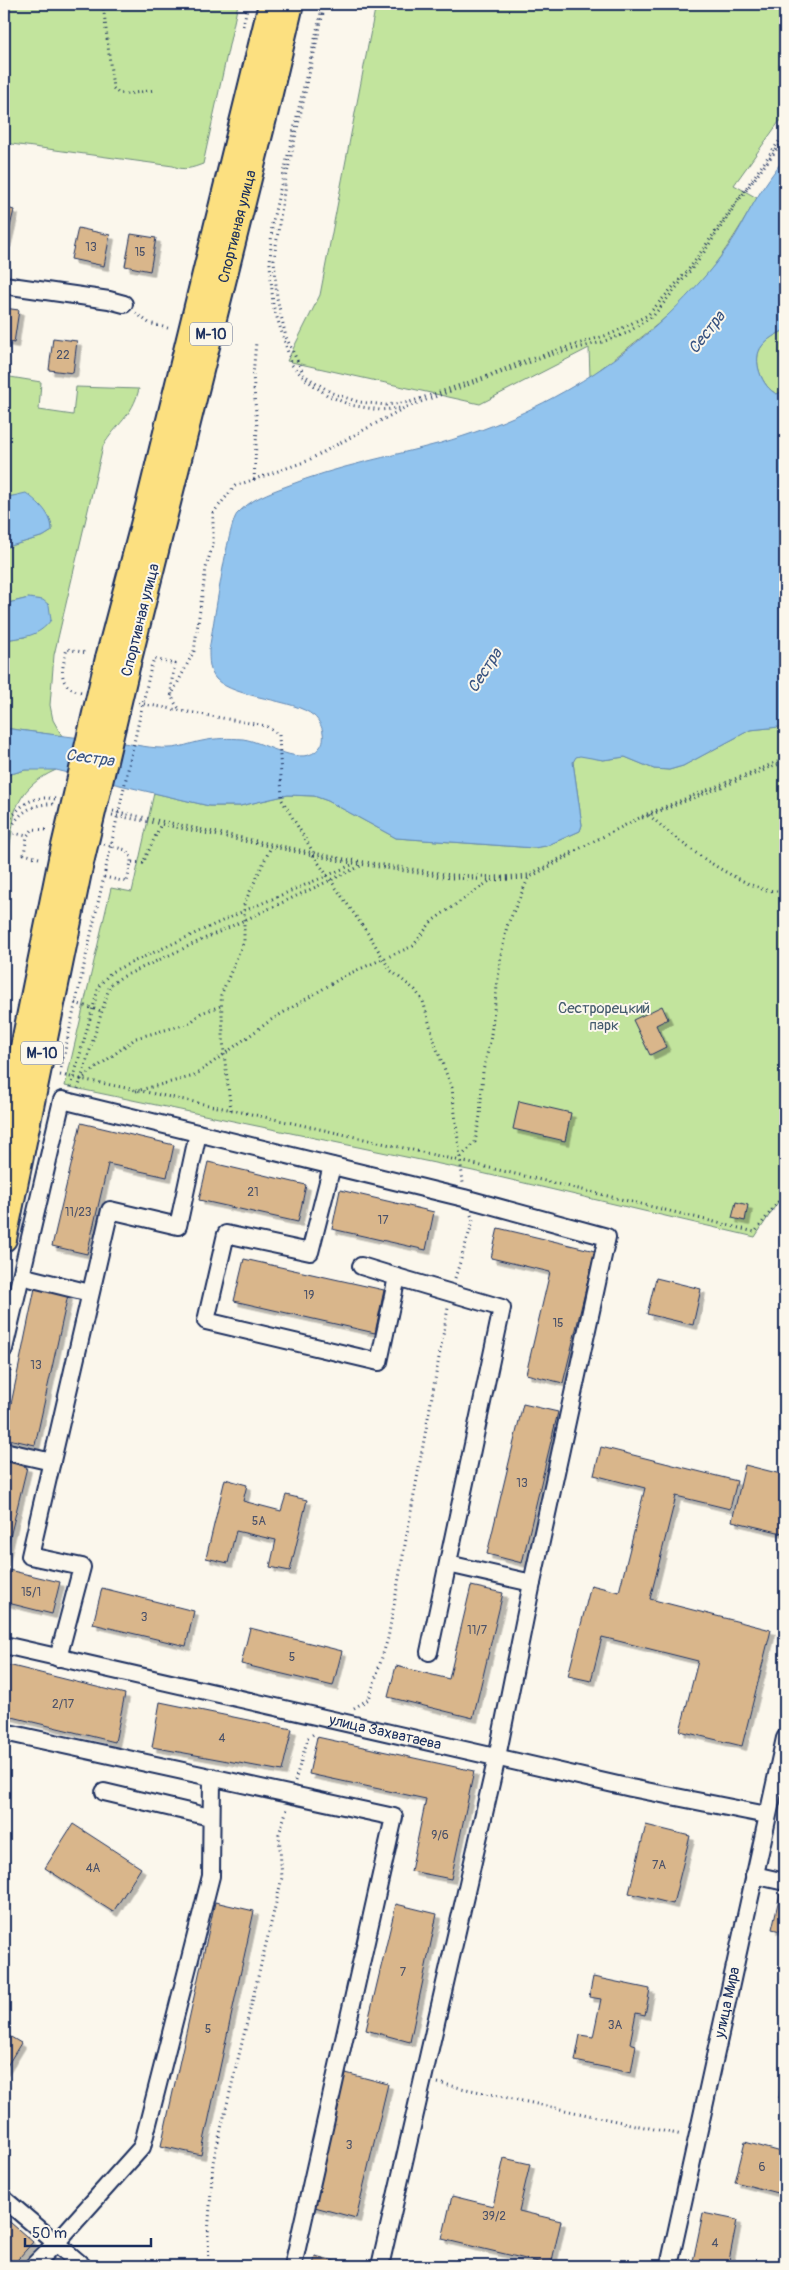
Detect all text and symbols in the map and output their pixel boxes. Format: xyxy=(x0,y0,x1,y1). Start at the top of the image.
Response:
street label: Спортивная улица xyxy=(214,168,261,285)
house number: 13 xyxy=(85,240,97,255)
house number: 15 xyxy=(134,245,146,260)
water label: Сестра xyxy=(684,306,731,358)
road number: М-10 xyxy=(190,322,232,346)
house number: 22 xyxy=(56,348,70,363)
street label: Спортивная улица xyxy=(117,562,164,679)
water label: Сестра xyxy=(463,643,507,696)
water label: Сестра xyxy=(64,745,117,771)
park label: Сестрорецкий парк xyxy=(558,999,650,1035)
road number: М-10 xyxy=(21,1042,63,1064)
house number: 21 xyxy=(247,1185,259,1200)
house number: 11/23 xyxy=(65,1205,92,1220)
house number: 17 xyxy=(377,1213,389,1228)
house number: 19 xyxy=(304,1288,314,1303)
house number: 15 xyxy=(552,1316,564,1331)
house number: 13 xyxy=(30,1358,42,1373)
house number: 13 xyxy=(516,1476,528,1491)
house number: 5А xyxy=(252,1514,266,1529)
house number: 15/1 xyxy=(21,1585,41,1600)
house number: 3 xyxy=(141,1610,148,1625)
house number: 11/7 xyxy=(467,1623,488,1638)
house number: 5 xyxy=(289,1650,295,1665)
house number: 2/17 xyxy=(52,1697,75,1712)
street label: улица Захватаева xyxy=(326,1710,443,1754)
house number: 4 xyxy=(219,1731,226,1746)
house number: 9/6 xyxy=(431,1828,449,1843)
house number: 7А xyxy=(652,1858,666,1873)
house number: 4А xyxy=(86,1861,101,1876)
house number: 7 xyxy=(400,1965,407,1980)
street label: улица Мира xyxy=(710,1965,744,2041)
house number: 3А xyxy=(608,2018,622,2033)
house number: 5 xyxy=(205,2022,211,2037)
house number: 3 xyxy=(346,2138,353,2153)
house number: 6 xyxy=(759,2160,766,2175)
house number: 39/2 xyxy=(482,2209,506,2224)
scale bar xyxy=(25,2215,151,2247)
text: 50 m xyxy=(32,2224,67,2243)
house number: 4 xyxy=(712,2236,719,2251)

